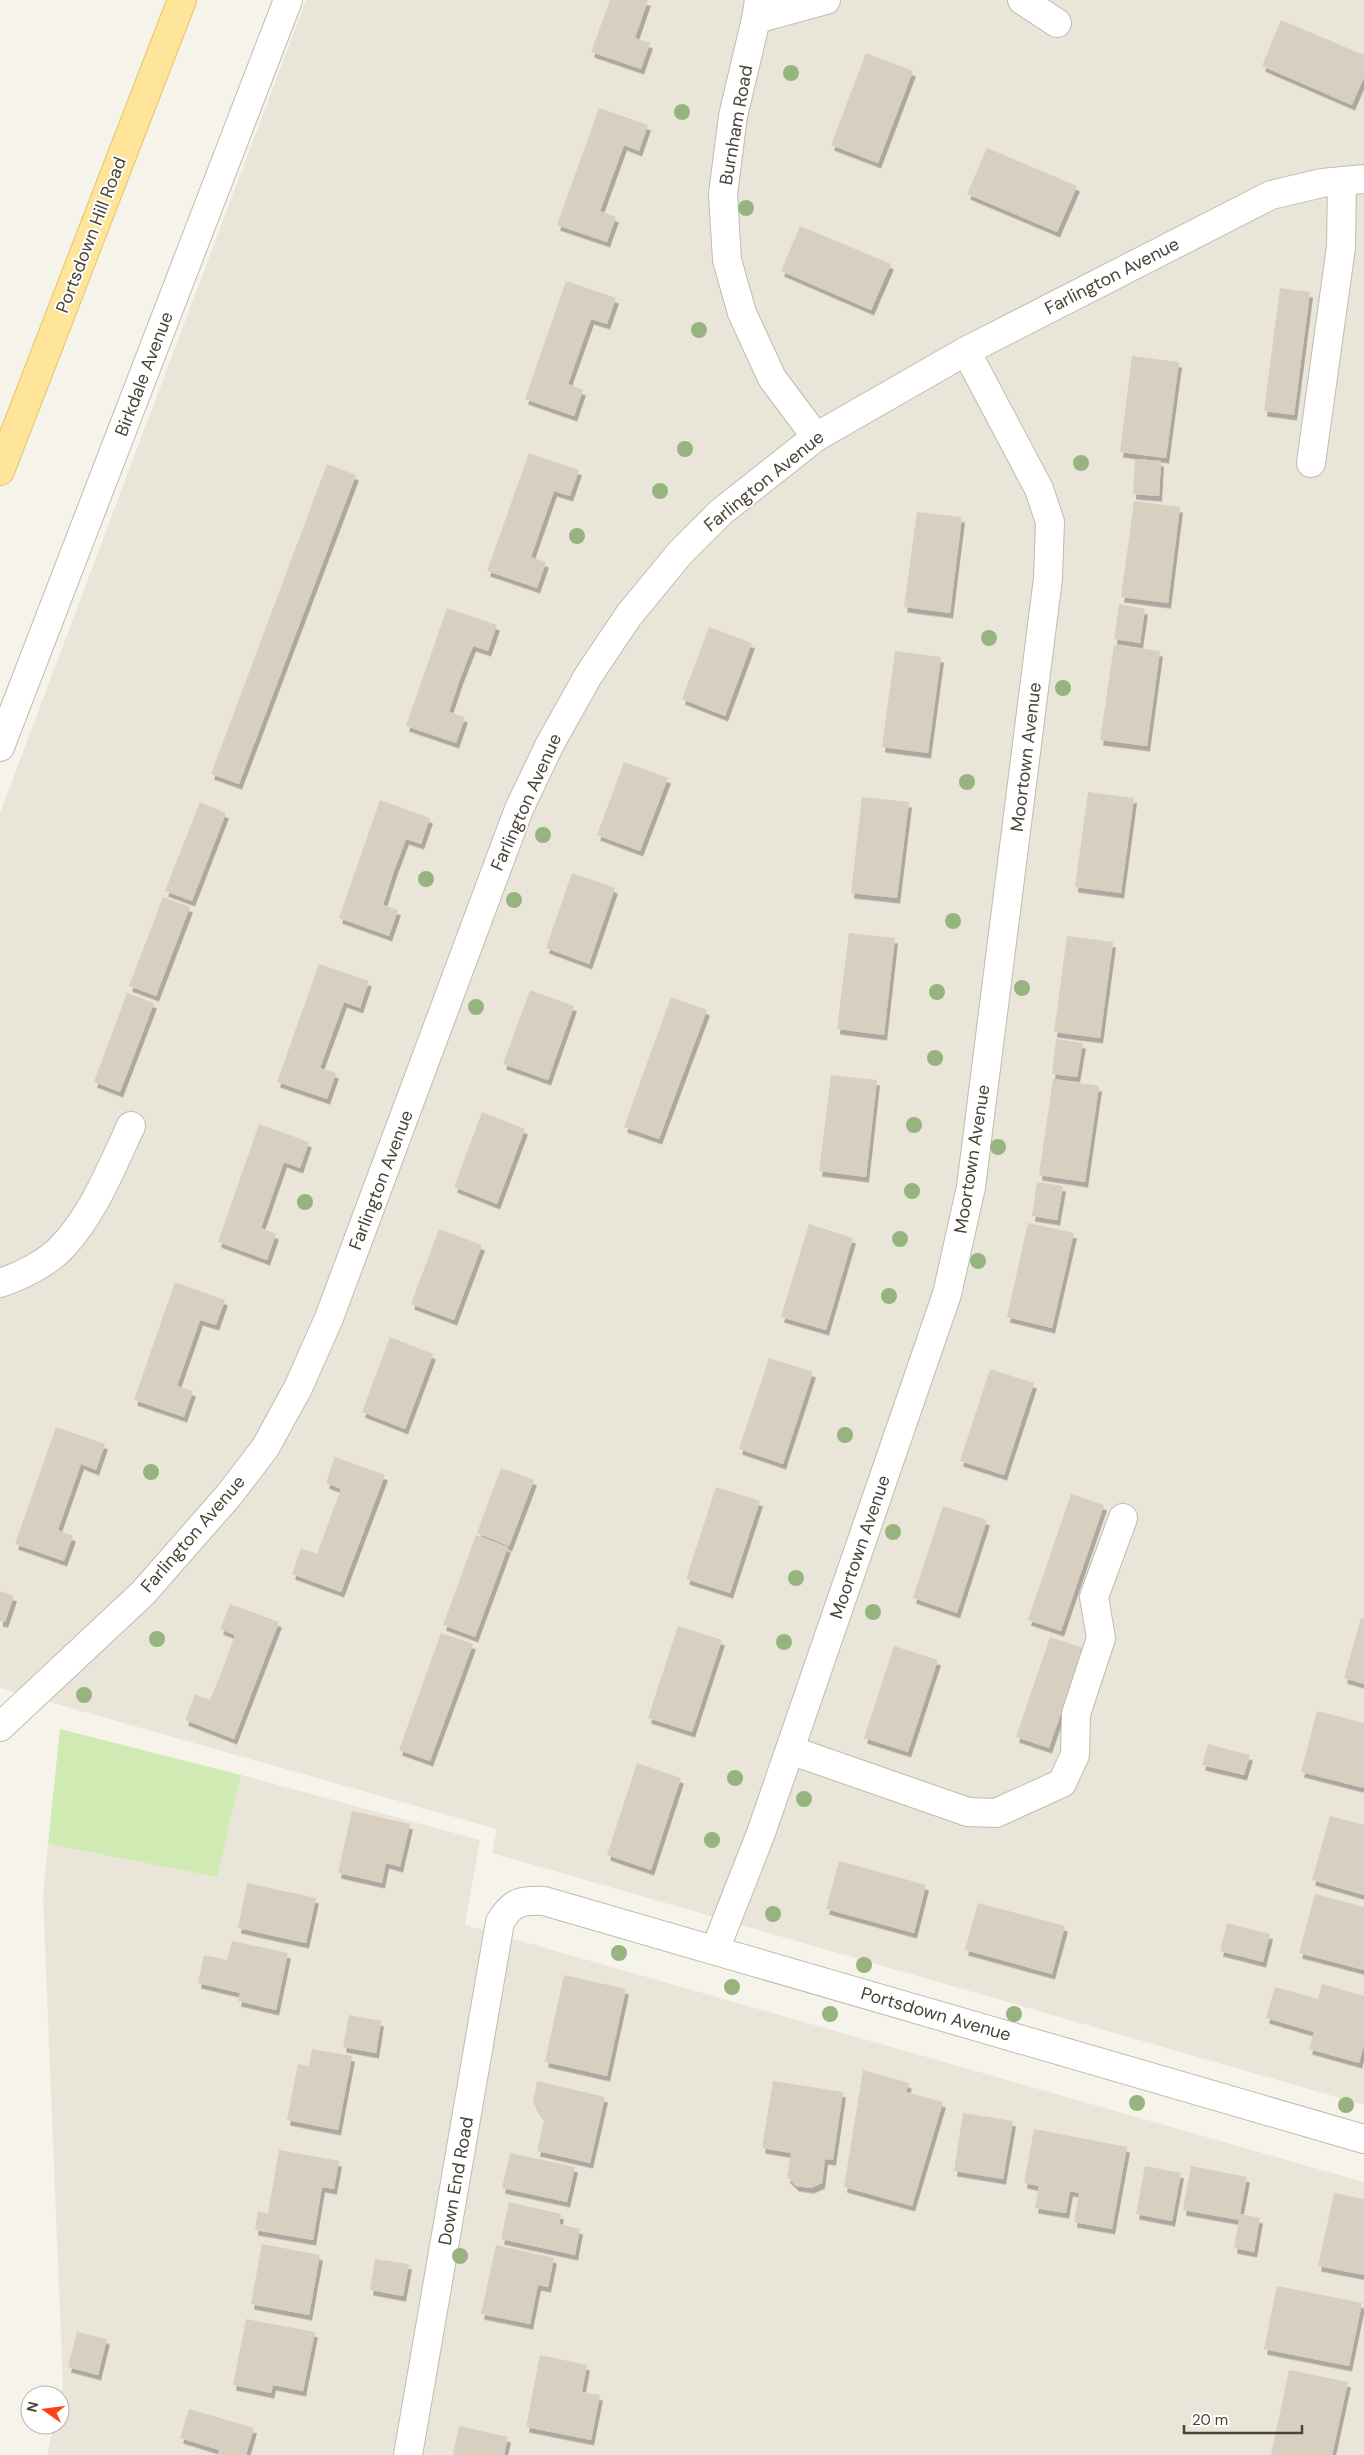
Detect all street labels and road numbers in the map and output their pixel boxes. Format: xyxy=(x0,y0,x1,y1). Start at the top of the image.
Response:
street label: Burnham Road xyxy=(714,63,758,187)
street label: Portsdown Hill Road xyxy=(50,154,132,316)
street label: Farlington Avenue xyxy=(1041,232,1183,320)
street label: Birkdale Avenue xyxy=(109,308,179,440)
street label: Farlington Avenue xyxy=(699,425,829,537)
street label: Moortown Avenue xyxy=(1005,681,1047,833)
street label: Farlington Avenue xyxy=(485,730,567,874)
street label: Moortown Avenue xyxy=(948,1083,996,1235)
street label: Farlington Avenue xyxy=(343,1107,419,1253)
street label: Farlington Avenue xyxy=(135,1470,251,1598)
street label: Moortown Avenue xyxy=(824,1472,896,1622)
street label: Portsdown Avenue xyxy=(858,1981,1014,2047)
street label: Down End Road xyxy=(433,2115,479,2247)

